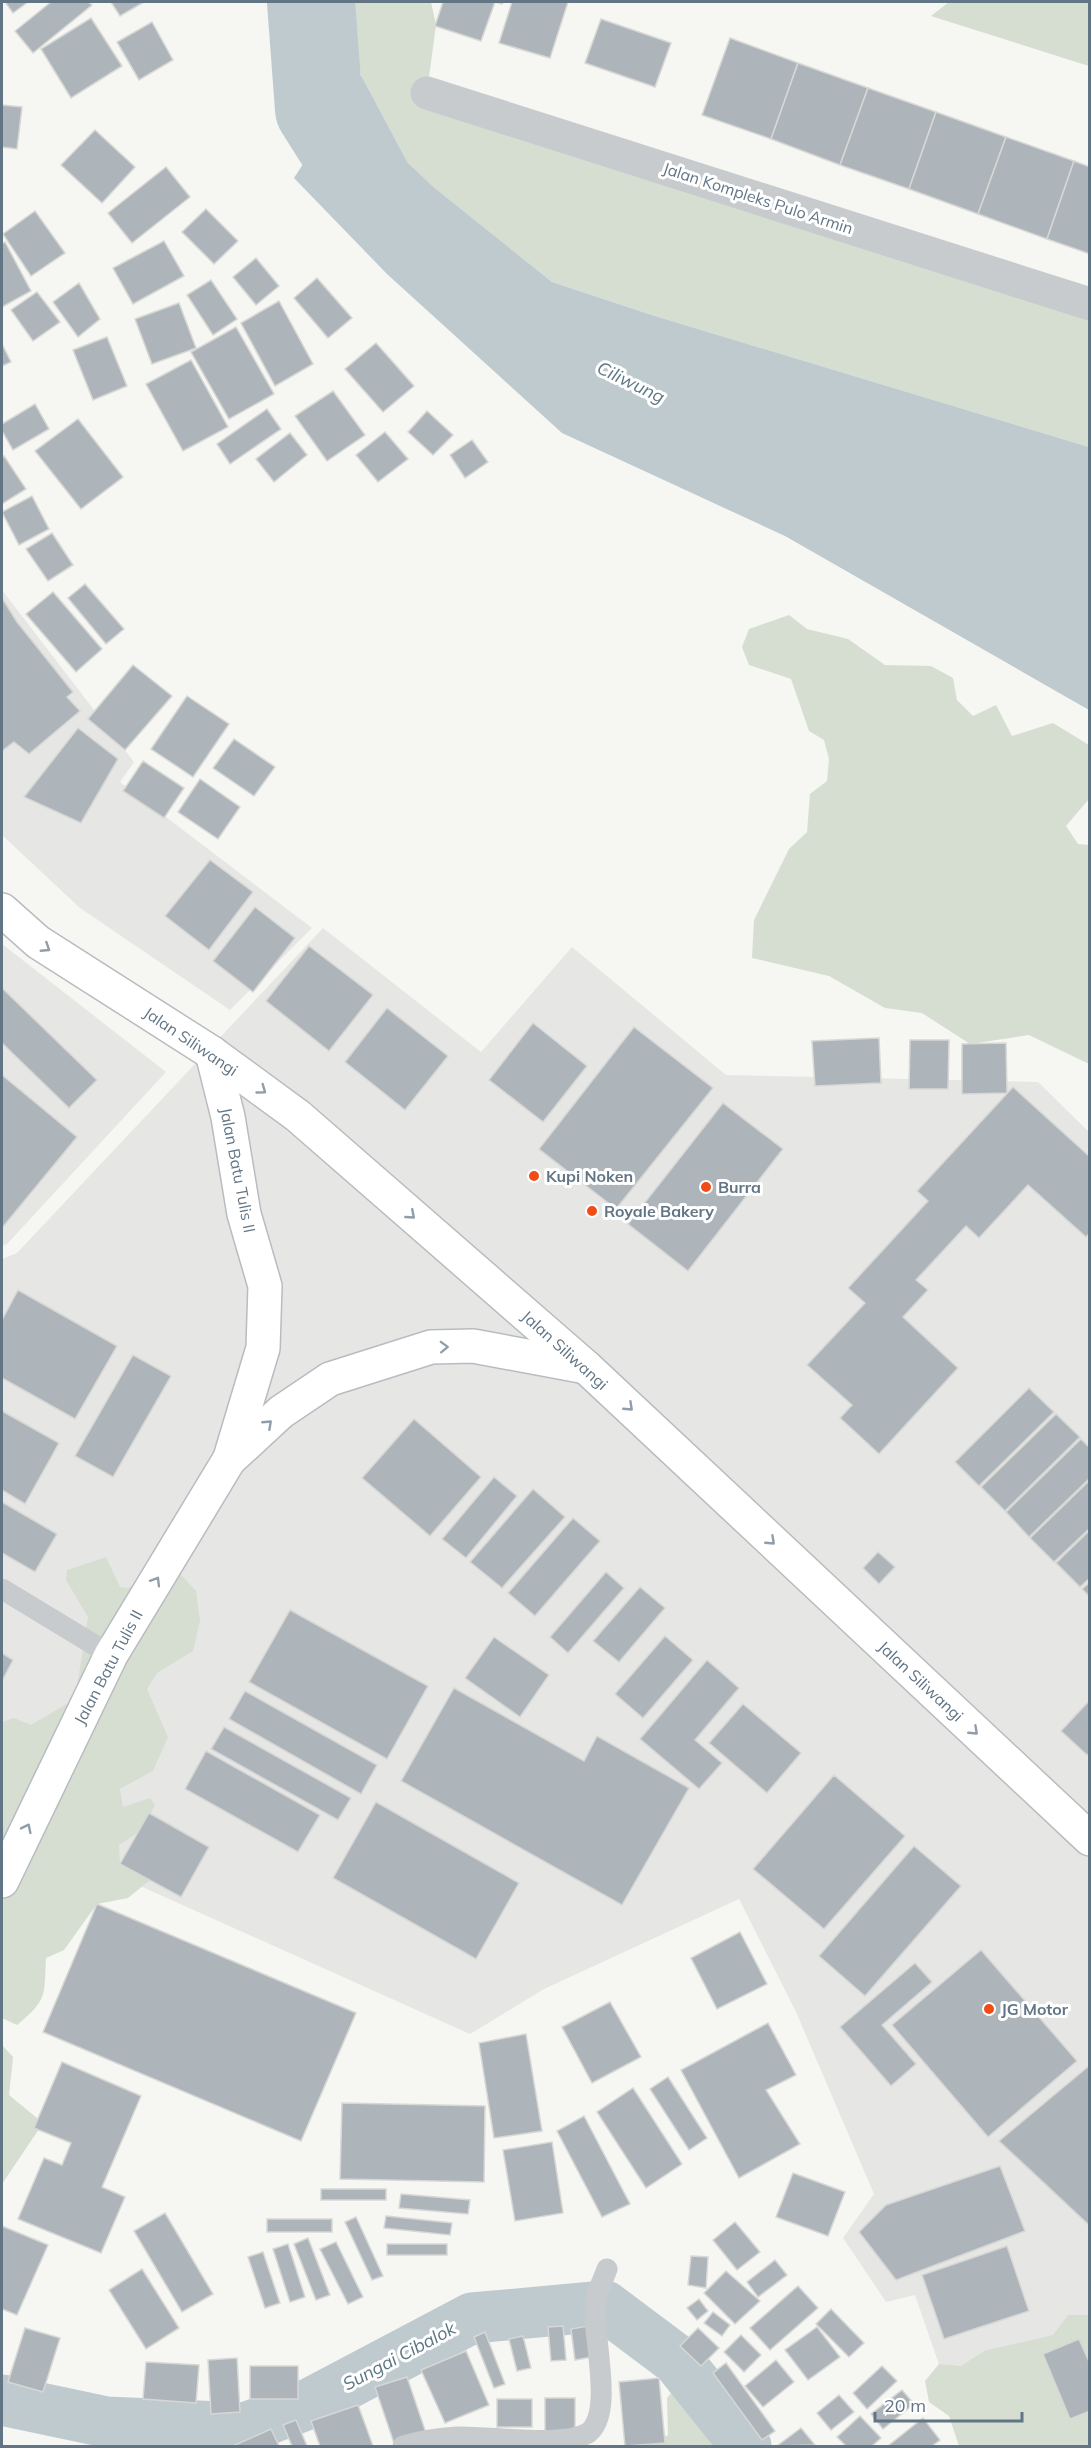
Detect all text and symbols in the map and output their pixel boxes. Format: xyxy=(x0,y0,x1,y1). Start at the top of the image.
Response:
street label: Jalan Kompleks Pulo Armin xyxy=(660,158,856,238)
water label: Ciliwung xyxy=(593,356,669,408)
one-way arrow xyxy=(40,940,51,951)
street label: Jalan Siliwangi xyxy=(140,1002,242,1080)
one-way arrow xyxy=(255,1082,266,1093)
street label: Jalan Batu Tulis II xyxy=(216,1106,260,1234)
place label: Kupi Noken xyxy=(546,1166,633,1186)
marker: Kupi Noken xyxy=(527,1169,541,1183)
place label: Burra xyxy=(718,1177,761,1197)
marker: Burra xyxy=(699,1180,713,1194)
place label: Royale Bakery xyxy=(604,1201,714,1221)
marker: Royale Bakery xyxy=(585,1204,599,1218)
one-way arrow xyxy=(404,1208,415,1219)
street label: Jalan Siliwangi xyxy=(518,1306,612,1394)
one-way arrow xyxy=(439,1341,448,1353)
one-way arrow xyxy=(622,1400,632,1411)
one-way arrow xyxy=(262,1420,272,1431)
one-way arrow xyxy=(764,1534,774,1545)
one-way arrow xyxy=(148,1577,160,1587)
street label: Jalan Batu Tulis II xyxy=(69,1606,147,1728)
street label: Jalan Siliwangi xyxy=(874,1636,968,1726)
one-way arrow xyxy=(967,1724,978,1735)
one-way arrow xyxy=(20,1824,31,1835)
place label: JG Motor xyxy=(1001,1999,1069,2019)
marker: JG Motor xyxy=(982,2002,996,2016)
water label: Sungai Cibalok xyxy=(338,2316,460,2395)
scale bar xyxy=(875,2385,1022,2423)
text: 20 m xyxy=(884,2394,926,2417)

